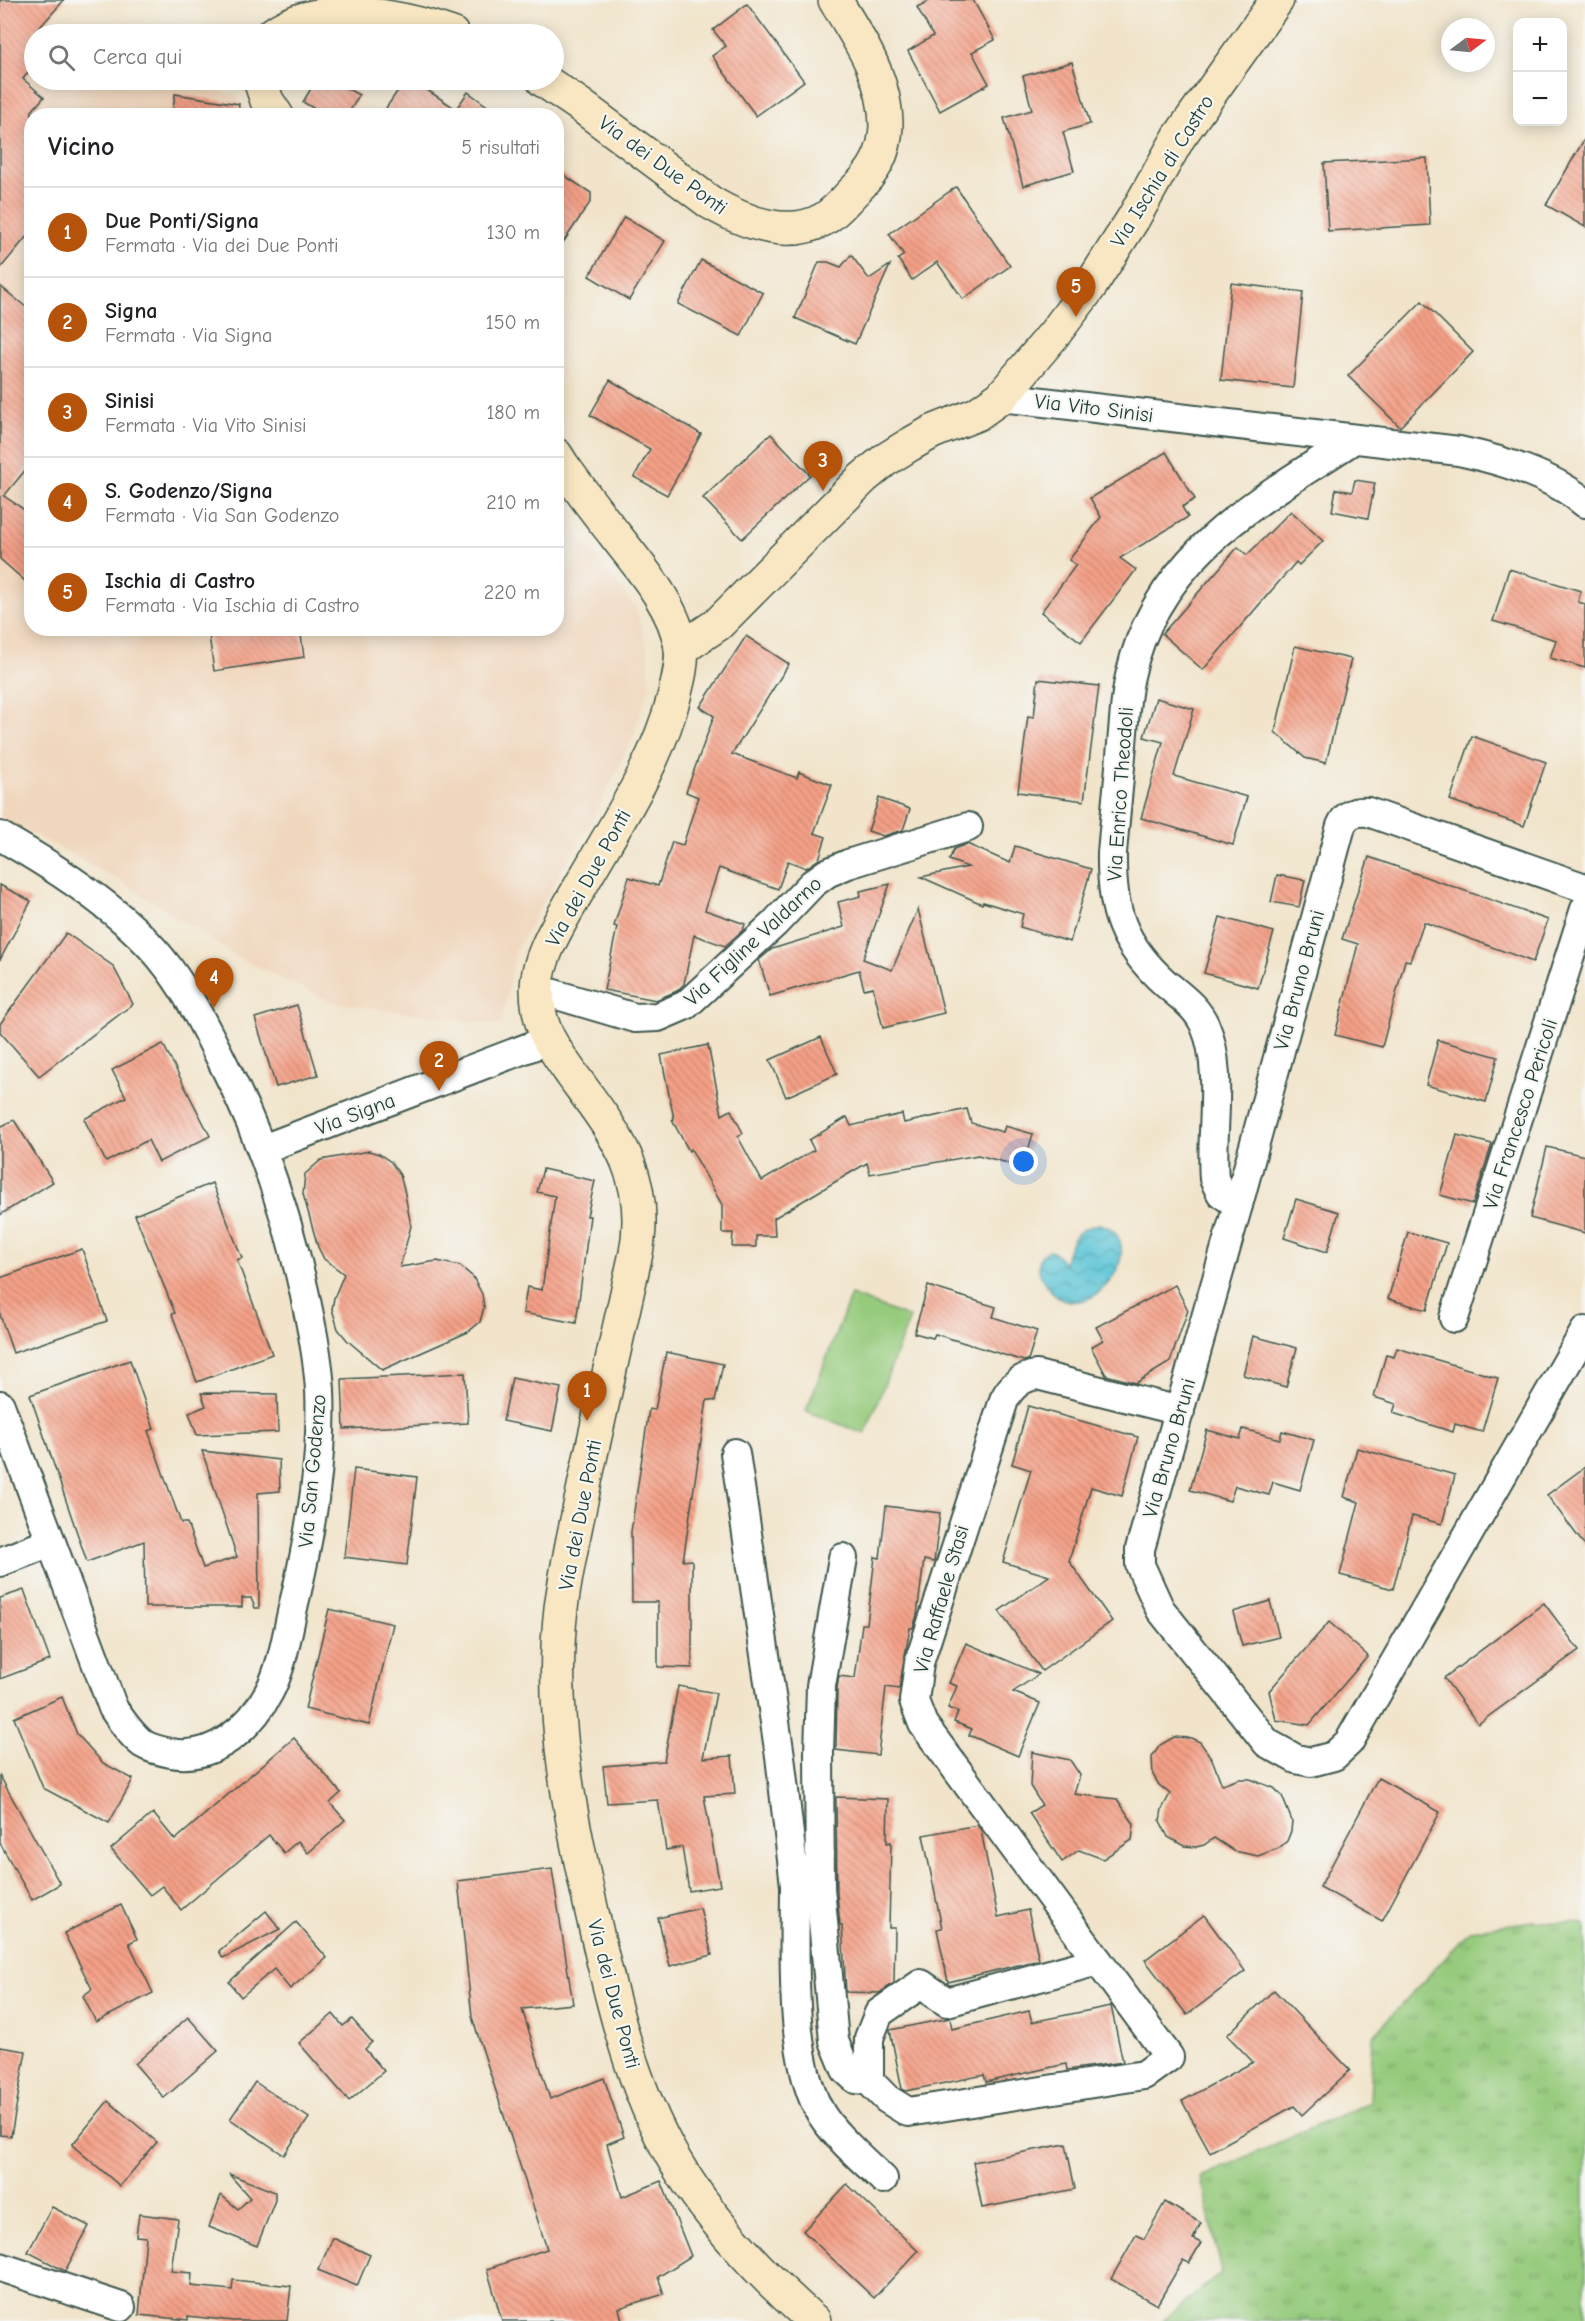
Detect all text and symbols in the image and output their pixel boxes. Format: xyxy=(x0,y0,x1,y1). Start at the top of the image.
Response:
north arrow xyxy=(1441,18,1495,72)
map controls xyxy=(1513,18,1567,126)
button: + xyxy=(1513,18,1567,72)
search box xyxy=(24,24,564,90)
icon: search xyxy=(45,41,78,74)
text: Cerca qui xyxy=(93,44,183,70)
button: − xyxy=(1513,72,1567,126)
street label: Via Ischia di Castro xyxy=(1105,90,1219,252)
street label: Via dei Due Ponti xyxy=(594,110,732,220)
text: Vicino xyxy=(48,132,114,162)
text: 5 risultati xyxy=(461,136,540,159)
text: Due Ponti/Signa xyxy=(105,208,259,234)
text: 1 xyxy=(64,221,71,244)
text: 130 m xyxy=(487,221,540,244)
text: Fermata · Via dei Due Ponti xyxy=(105,234,338,257)
pin: 5 xyxy=(1056,268,1096,317)
text: Signa xyxy=(105,298,158,324)
text: 2 xyxy=(63,311,72,334)
text: 150 m xyxy=(486,311,540,334)
text: Fermata · Via Signa xyxy=(105,324,272,347)
text: Sinisi xyxy=(105,388,154,414)
street label: Via Vito Sinisi xyxy=(1033,389,1155,427)
text: 3 xyxy=(63,401,72,424)
text: 180 m xyxy=(486,401,540,424)
text: Fermata · Via Vito Sinisi xyxy=(105,414,307,437)
pin: 3 xyxy=(804,442,842,491)
text: S. Godenzo/Signa xyxy=(105,478,273,504)
text: 4 xyxy=(63,491,72,514)
text: 210 m xyxy=(486,491,540,514)
text: Fermata · Via San Godenzo xyxy=(105,504,339,527)
text: Ischia di Castro xyxy=(105,568,255,594)
text: 5 xyxy=(62,581,73,604)
text: 220 m xyxy=(484,581,540,604)
text: Fermata · Via Ischia di Castro xyxy=(105,594,359,617)
street label: Via Enrico Theodoli xyxy=(1102,706,1138,882)
street label: Via dei Due Ponti xyxy=(540,805,636,951)
street label: Via Figline Valdarno xyxy=(679,871,827,1011)
street label: Via Bruno Bruni xyxy=(1269,907,1329,1053)
pin: 4 xyxy=(194,958,234,1008)
street label: Via Francesco Pericoli xyxy=(1478,1016,1562,1212)
pin: 2 xyxy=(420,1042,458,1091)
street label: Via Signa xyxy=(312,1088,398,1140)
your location xyxy=(1009,1147,1038,1176)
pin: 1 xyxy=(568,1372,606,1421)
street label: Via Bruno Bruni xyxy=(1138,1375,1200,1521)
street label: Via San Godenzo xyxy=(293,1393,331,1549)
street label: Via dei Due Ponti xyxy=(554,1438,606,1592)
street label: Via Raffaele Stasi xyxy=(908,1522,974,1676)
street label: Via dei Due Ponti xyxy=(583,1917,645,2071)

